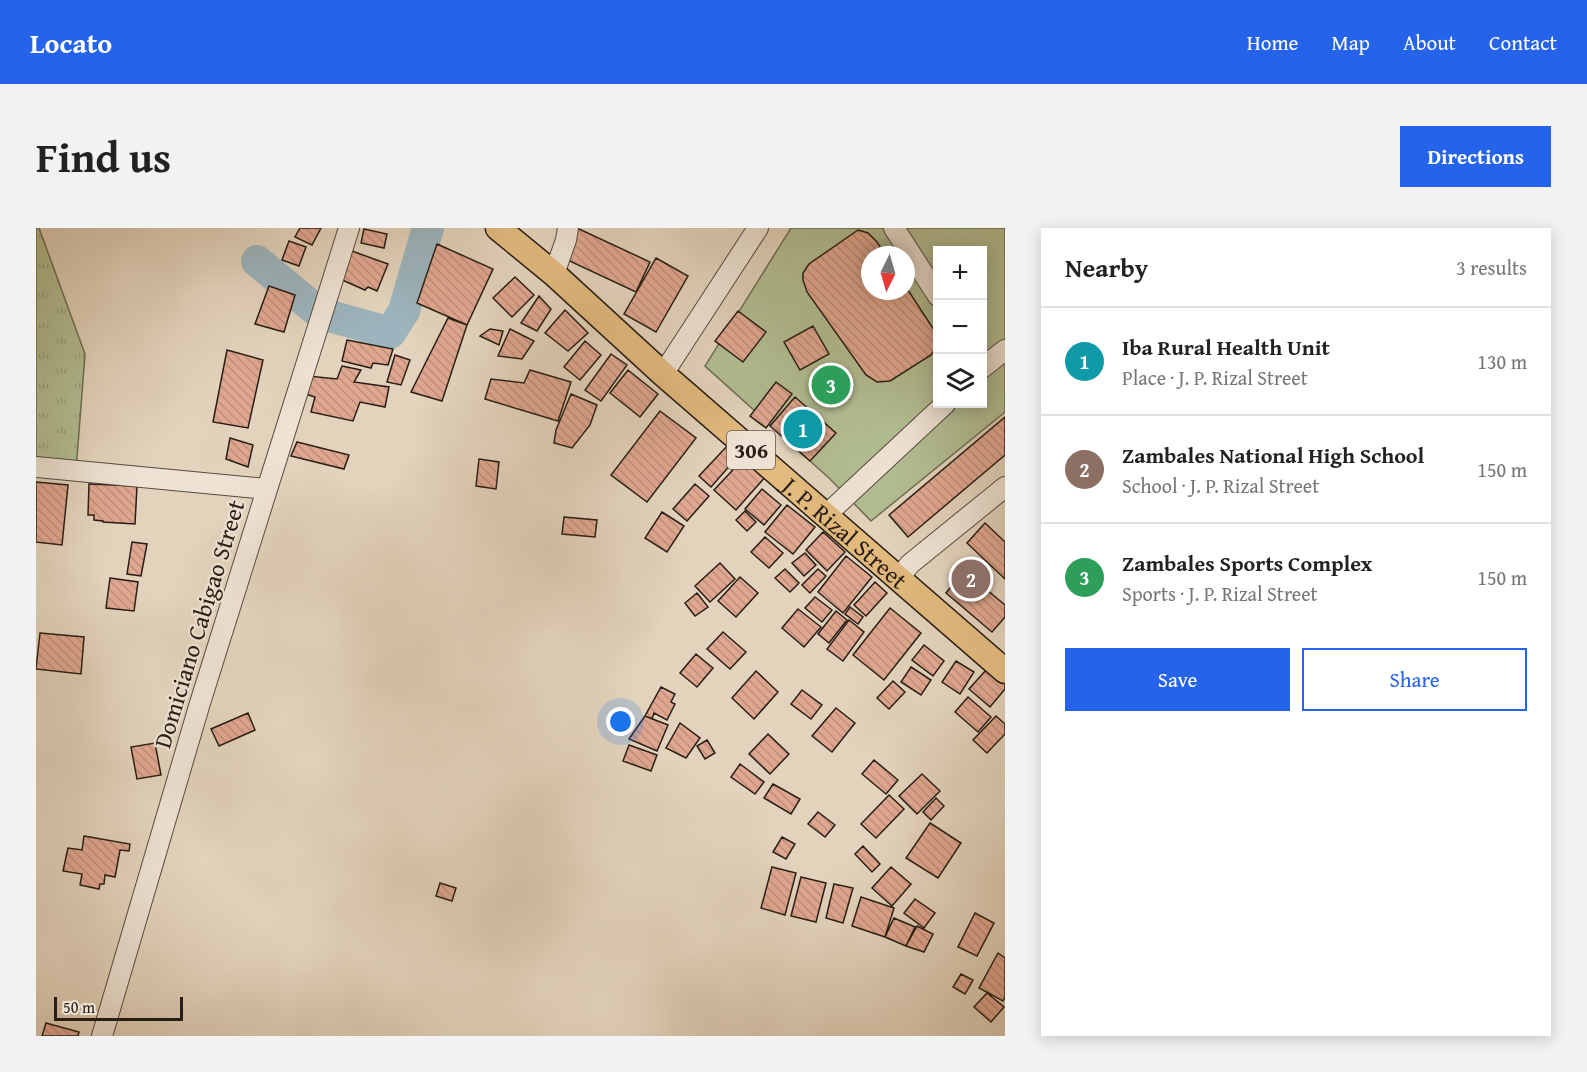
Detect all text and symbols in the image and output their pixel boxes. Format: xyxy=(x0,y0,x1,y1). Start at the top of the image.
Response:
text: Locato xyxy=(30,22,112,63)
text: Home xyxy=(1247,27,1298,58)
text: Map xyxy=(1331,27,1370,58)
text: About xyxy=(1403,27,1456,58)
text: Contact xyxy=(1489,27,1557,58)
text: Find us xyxy=(36,126,171,187)
button: Directions xyxy=(1400,126,1551,187)
north arrow xyxy=(861,246,915,300)
map controls xyxy=(933,246,987,408)
button: + xyxy=(933,246,987,300)
text: Nearby xyxy=(1065,248,1148,287)
text: 3 results xyxy=(1456,253,1527,282)
button: − xyxy=(933,300,987,354)
text: Iba Rural Health Unit xyxy=(1122,331,1330,363)
text: 1 xyxy=(1079,347,1090,376)
text: 130 m xyxy=(1477,347,1527,376)
button: layers xyxy=(933,354,987,408)
pin: 3 xyxy=(812,362,850,408)
text: Place · J. P. Rizal Street xyxy=(1122,363,1308,392)
pin: 1 xyxy=(784,406,822,452)
road number: 306 xyxy=(727,431,775,469)
text: Zambales National High School xyxy=(1122,439,1424,471)
text: 2 xyxy=(1079,455,1090,484)
text: 150 m xyxy=(1477,455,1527,484)
street label: J. P. Rizal Street xyxy=(773,466,916,597)
text: School · J. P. Rizal Street xyxy=(1122,471,1319,500)
street label: Domiciano Cabigao Street xyxy=(145,495,254,752)
text: Zambales Sports Complex xyxy=(1122,547,1372,579)
pin: 2 xyxy=(952,556,990,602)
text: 3 xyxy=(1079,563,1090,592)
text: 150 m xyxy=(1477,563,1527,592)
text: Sports · J. P. Rizal Street xyxy=(1122,579,1318,608)
button: Save xyxy=(1065,648,1290,711)
button: Share xyxy=(1302,648,1527,711)
your location xyxy=(606,707,635,736)
scale bar xyxy=(54,994,183,1022)
text: 50 m xyxy=(63,995,95,1019)

